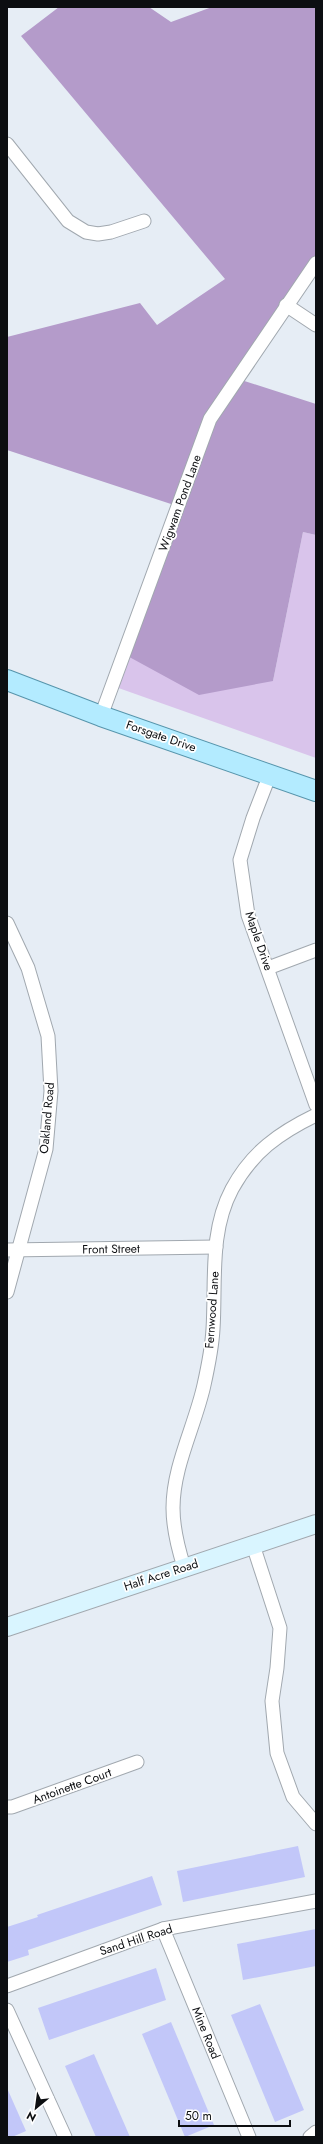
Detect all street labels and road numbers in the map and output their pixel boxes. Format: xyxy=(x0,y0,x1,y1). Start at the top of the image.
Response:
street label: Wigwam Pond Lane xyxy=(154,452,206,554)
street label: Forsgate Drive xyxy=(124,716,198,756)
street label: Maple Drive xyxy=(240,909,278,973)
street label: Oakland Road xyxy=(35,1082,59,1154)
street label: Front Street xyxy=(82,1239,140,1259)
street label: Fernwood Lane xyxy=(200,1271,224,1349)
street label: Half Acre Road xyxy=(121,1554,201,1596)
street label: Antoinette Court xyxy=(30,1763,114,1809)
street label: Sand Hill Road xyxy=(97,1920,175,1960)
street label: Mine Road xyxy=(187,2004,225,2062)

